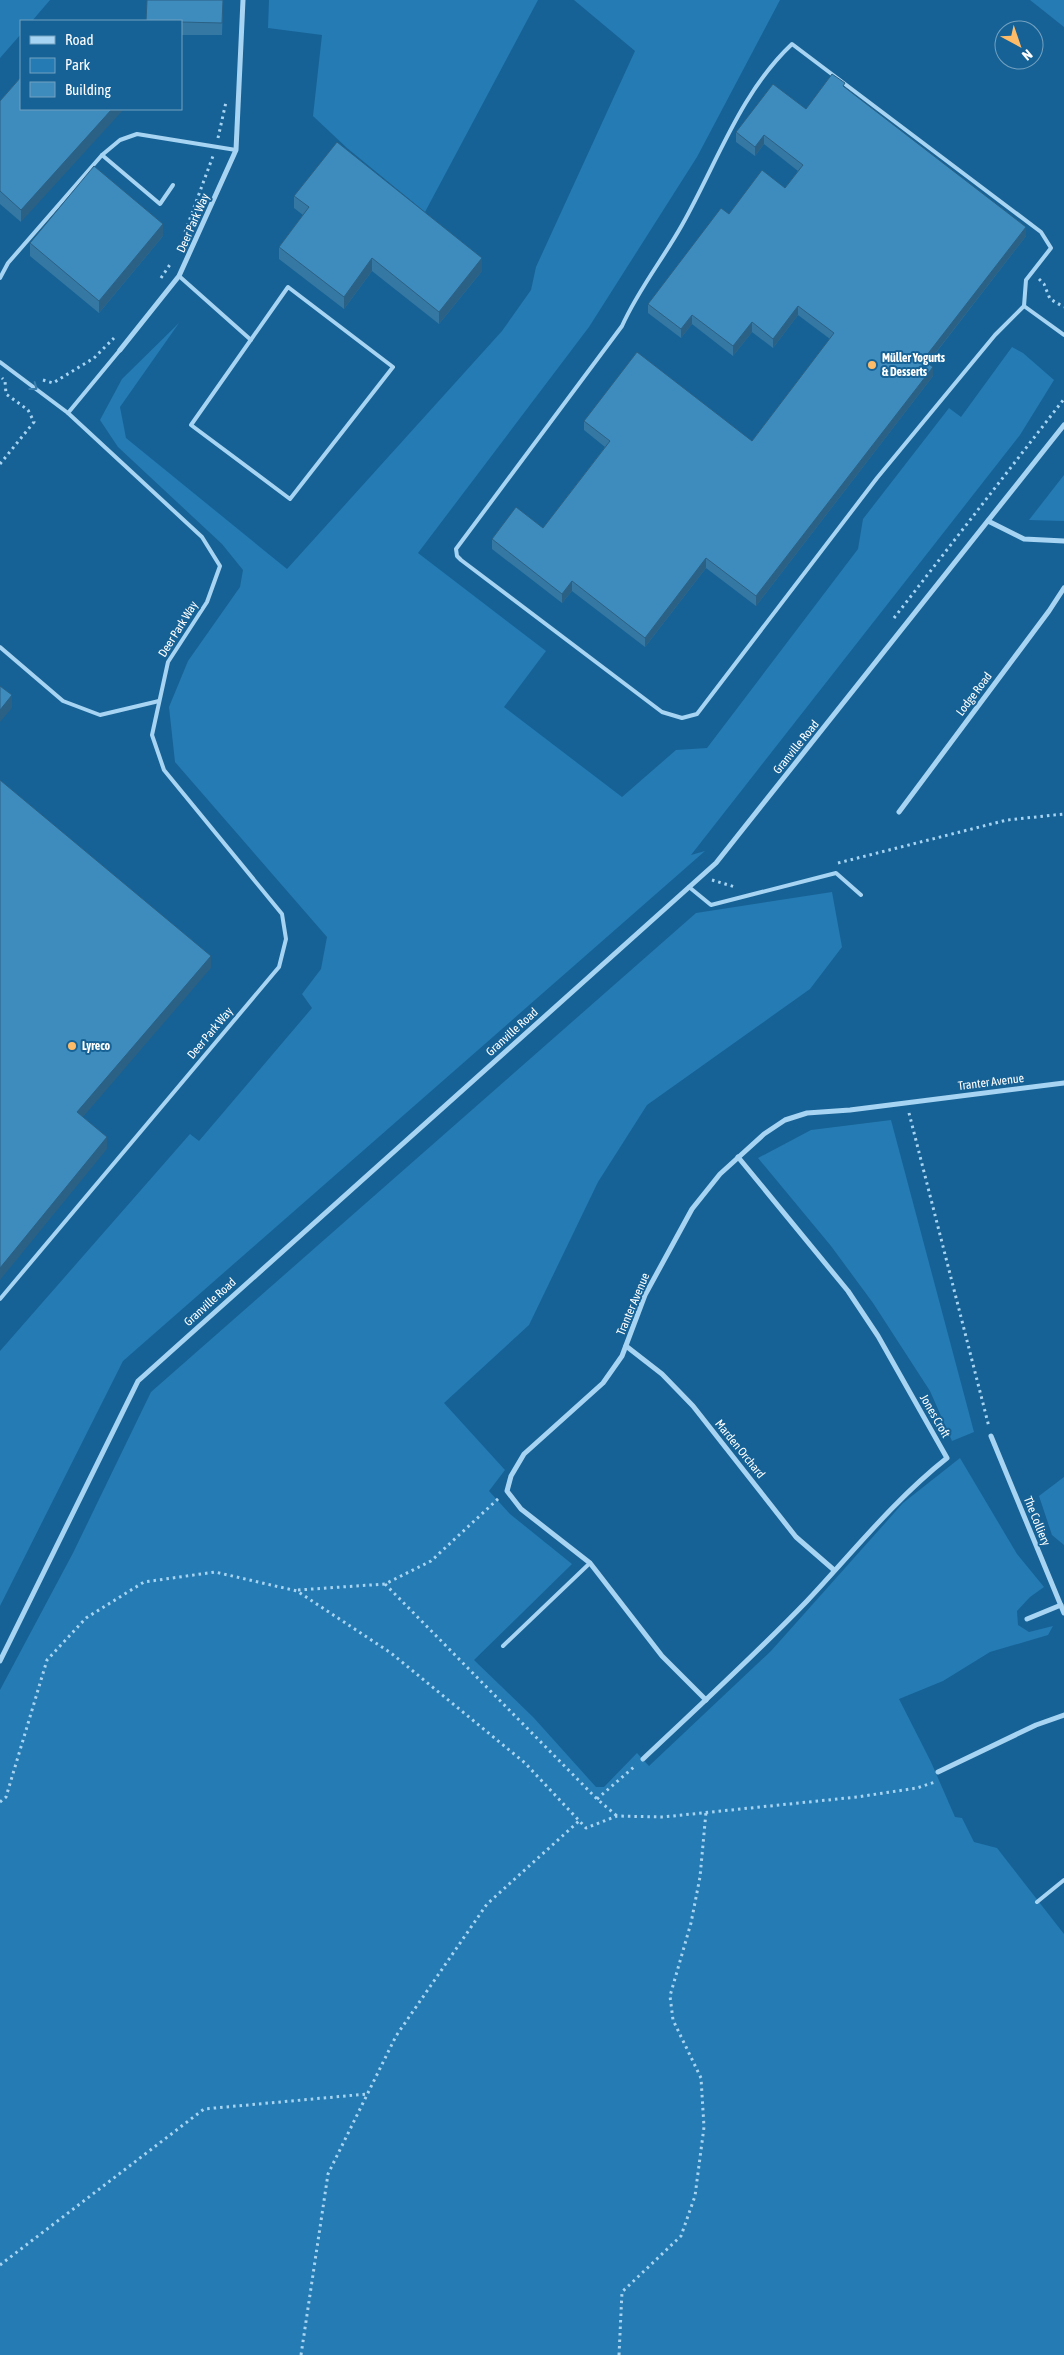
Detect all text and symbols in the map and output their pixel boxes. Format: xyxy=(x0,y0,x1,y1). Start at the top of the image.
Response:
legend xyxy=(20,20,182,110)
north arrow xyxy=(994,20,1044,70)
text: Road xyxy=(65,31,94,48)
text: N xyxy=(1019,46,1036,64)
text: Park xyxy=(65,56,90,73)
text: Building xyxy=(65,81,111,98)
street label: Deer Park Way xyxy=(174,191,212,255)
place label: Müller Yogurts & Desserts xyxy=(882,351,946,379)
marker: Müller Yogurts & Desserts xyxy=(866,359,878,371)
one-way arrow xyxy=(28,382,37,390)
street label: Deer Park Way xyxy=(155,598,201,660)
street label: Lodge Road xyxy=(953,669,995,719)
street label: Granville Road xyxy=(770,717,822,777)
street label: Deer Park Way xyxy=(184,1004,236,1062)
street label: Granville Road xyxy=(483,1005,541,1059)
place label: Lyreco xyxy=(82,1039,111,1053)
marker: Lyreco xyxy=(66,1040,78,1052)
street label: Tranter Avenue xyxy=(957,1071,1025,1093)
street label: Tranter Avenue xyxy=(614,1271,652,1337)
street label: Granville Road xyxy=(181,1275,239,1329)
street label: Jones Croft xyxy=(917,1392,953,1441)
street label: Marden Orchard xyxy=(712,1417,768,1481)
street label: The Colliery xyxy=(1021,1494,1053,1548)

